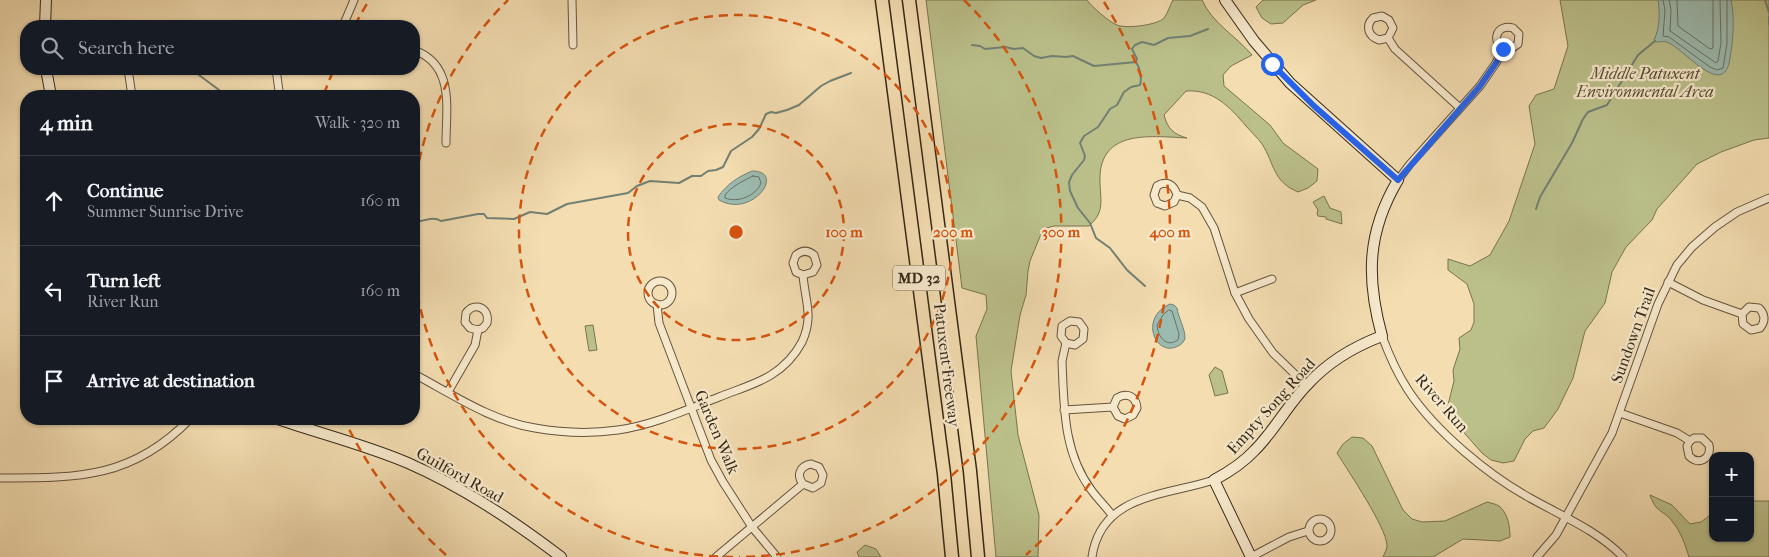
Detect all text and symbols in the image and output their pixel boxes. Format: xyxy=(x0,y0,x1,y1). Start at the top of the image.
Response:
search box xyxy=(20,20,420,75)
icon: search xyxy=(38,34,66,62)
text: Search here xyxy=(78,37,174,59)
route end xyxy=(1492,38,1515,61)
route start xyxy=(1261,53,1284,76)
park label: Middle Patuxent Environmental Area xyxy=(1575,64,1714,101)
text: 4 min xyxy=(40,111,93,135)
text: Walk · 320 m xyxy=(315,113,400,132)
text: Continue xyxy=(87,180,163,202)
icon: ahead xyxy=(40,187,68,215)
text: 160 m xyxy=(360,191,400,210)
text: Summer Sunrise Drive xyxy=(87,202,243,221)
centre of rings xyxy=(727,223,745,241)
text: 100 m xyxy=(825,223,863,241)
text: 200 m xyxy=(933,223,973,241)
text: 300 m xyxy=(1042,223,1081,241)
text: 400 m xyxy=(1148,223,1191,241)
road number: MD 32 xyxy=(893,266,945,290)
text: Turn left xyxy=(87,270,161,292)
icon: left xyxy=(40,277,68,305)
text: 160 m xyxy=(360,281,400,300)
street label: Sundown Trail xyxy=(1607,284,1659,386)
text: River Run xyxy=(87,292,159,311)
street label: Patuxent Freeway xyxy=(930,302,964,428)
street label: Empty Song Road xyxy=(1223,354,1319,458)
icon: arrive xyxy=(40,367,68,395)
text: Arrive at destination xyxy=(87,370,255,392)
street label: River Run xyxy=(1411,370,1473,437)
street label: Garden Walk xyxy=(691,387,743,478)
street label: Guilford Road xyxy=(413,443,507,507)
map controls xyxy=(1709,452,1754,542)
button: + xyxy=(1709,452,1754,497)
button: − xyxy=(1709,497,1754,542)

